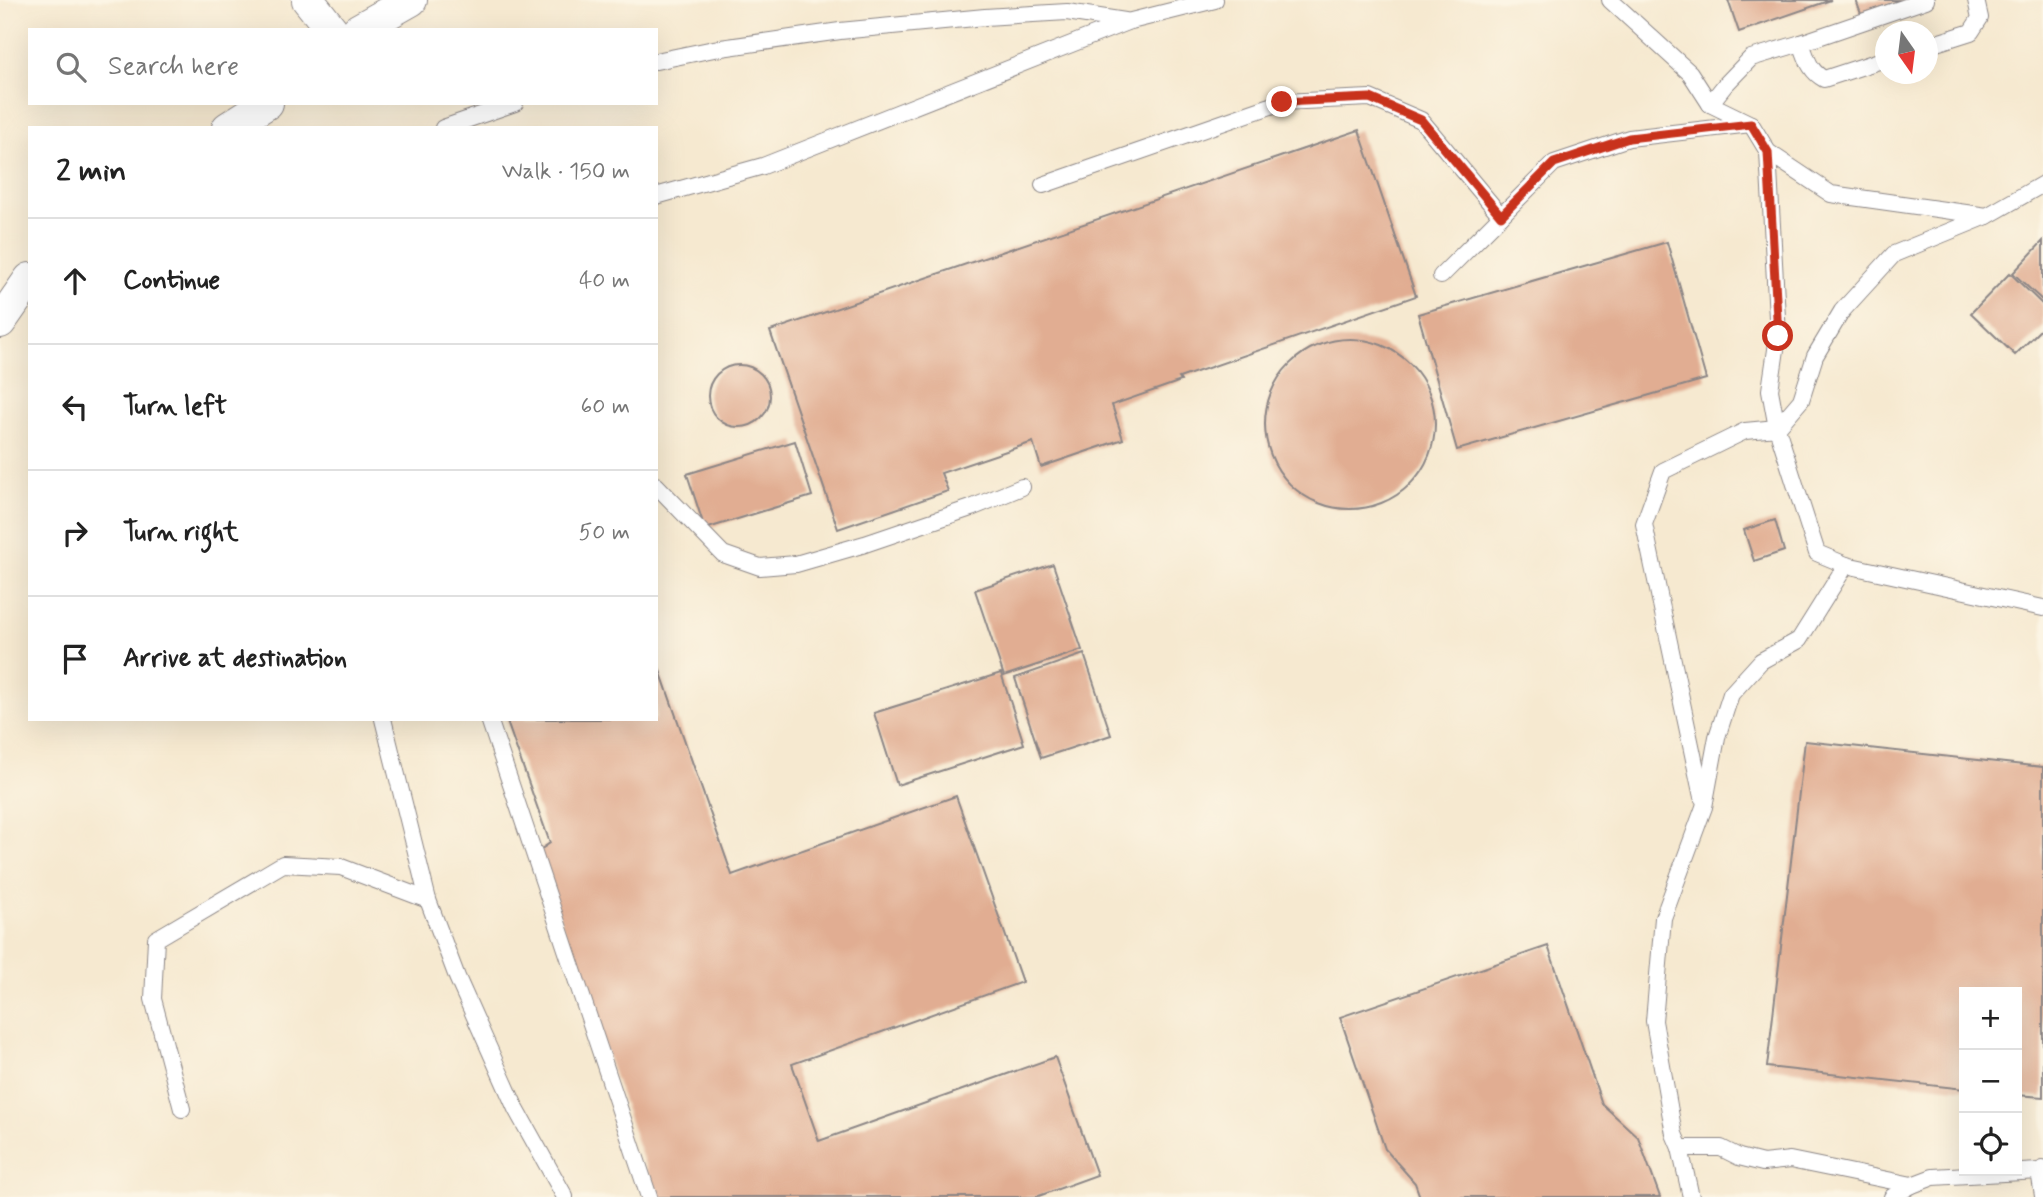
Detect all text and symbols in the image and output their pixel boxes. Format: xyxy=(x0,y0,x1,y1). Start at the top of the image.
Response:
north arrow xyxy=(1875,21,1938,84)
search box xyxy=(28,28,658,105)
icon: search xyxy=(52,48,90,86)
text: Search here xyxy=(108,50,239,84)
route end xyxy=(1266,86,1297,117)
text: 2 min xyxy=(56,152,126,191)
text: Walk · 150 m xyxy=(502,157,630,187)
icon: ahead xyxy=(56,262,94,300)
text: Continue xyxy=(123,264,220,298)
text: 40 m xyxy=(579,266,630,296)
route start xyxy=(1762,320,1793,351)
icon: left xyxy=(56,388,94,426)
text: Turn left xyxy=(123,390,227,424)
text: 60 m xyxy=(581,392,630,422)
icon: right xyxy=(56,514,94,552)
text: Turn right xyxy=(123,516,239,550)
text: 50 m xyxy=(579,518,630,548)
icon: arrive xyxy=(56,640,94,678)
text: Arrive at destination xyxy=(123,642,347,676)
map controls xyxy=(1959,987,2022,1176)
button: + xyxy=(1959,987,2022,1050)
button: − xyxy=(1959,1050,2022,1113)
button: locate xyxy=(1959,1113,2022,1176)

